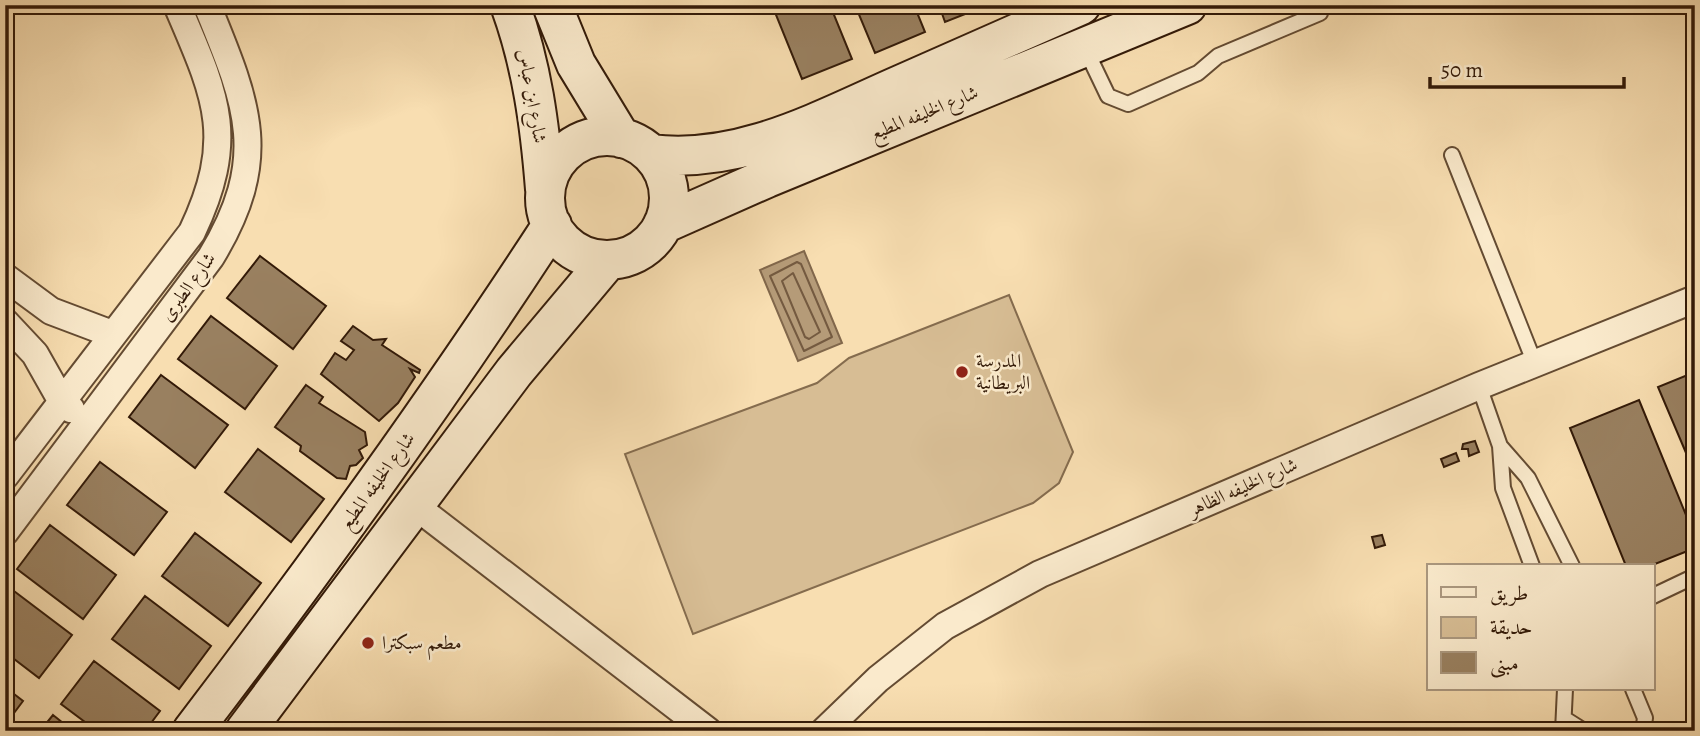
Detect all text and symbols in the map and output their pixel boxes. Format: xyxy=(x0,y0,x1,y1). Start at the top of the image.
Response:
scale bar xyxy=(1430,46,1625,90)
street label: شارع ابن عباس xyxy=(509,47,553,146)
text: 50 m xyxy=(1441,56,1483,84)
street label: شارع الخليفه المطيع xyxy=(866,79,984,150)
street label: شارع الطبرى xyxy=(154,247,224,328)
place label: المدرسة البريطانية xyxy=(976,348,1030,396)
marker: المدرسة البريطانية xyxy=(954,364,970,380)
street label: شارع الخليفه المطيع xyxy=(333,427,424,537)
street label: شارع الخليفه الظاهر xyxy=(1183,451,1302,525)
legend xyxy=(1427,564,1654,690)
text: طريق xyxy=(1490,579,1528,607)
text: حديقة xyxy=(1490,613,1533,641)
place label: مطعم سبكترا xyxy=(382,630,462,661)
marker: مطعم سبكترا xyxy=(360,635,376,651)
text: مبنى xyxy=(1490,649,1519,678)

